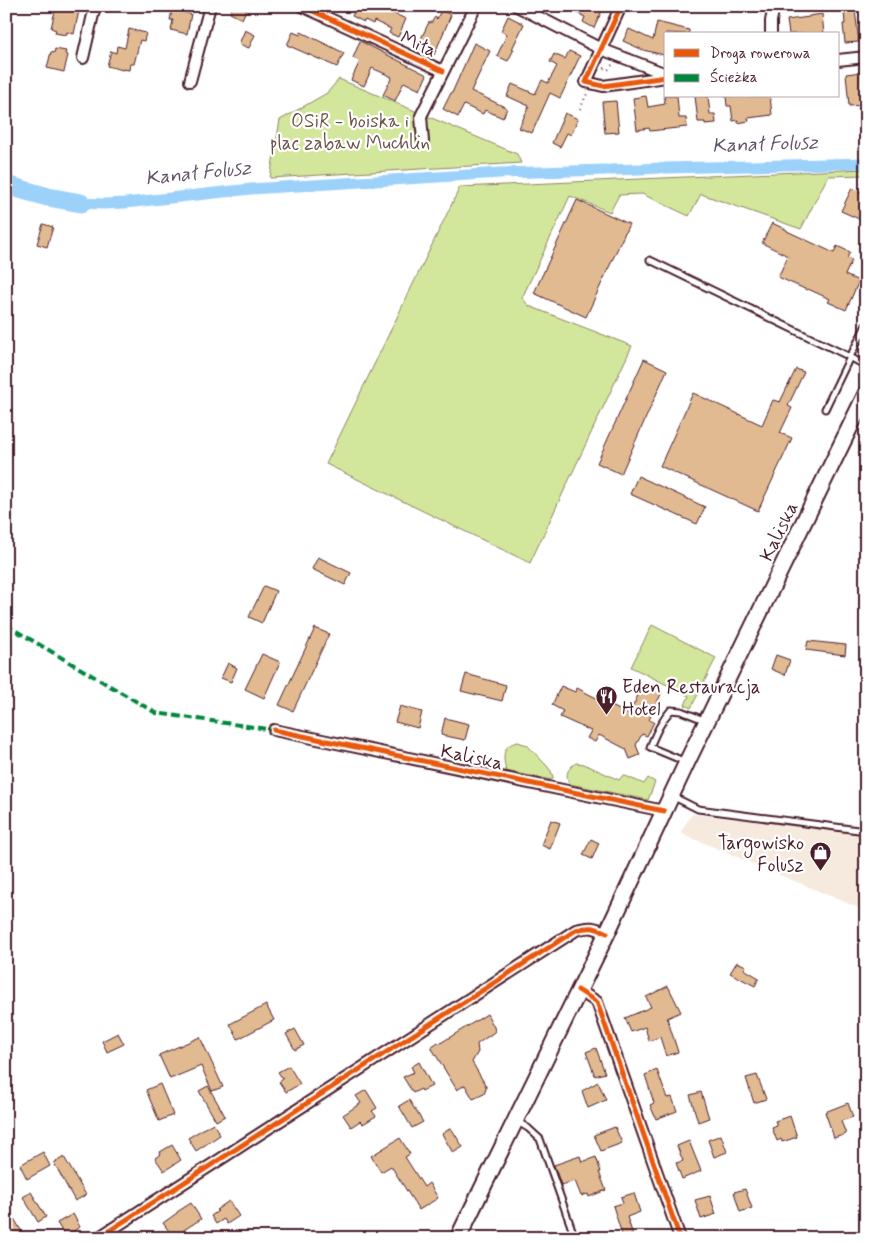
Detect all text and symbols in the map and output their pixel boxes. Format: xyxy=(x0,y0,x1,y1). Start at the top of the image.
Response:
street label: Miła xyxy=(396,25,441,64)
legend xyxy=(664,32,840,98)
text: Droga rowerowa xyxy=(710,44,811,64)
text: Ścieżka xyxy=(710,67,758,88)
park label: OSiR - boiska i plac zabaw Muchlin xyxy=(270,109,430,156)
water label: Kanał Folusz xyxy=(712,129,819,160)
water label: Kanał Folusz xyxy=(144,155,252,192)
street label: Kaliska xyxy=(754,498,804,565)
place label: Eden Restauracja Hotel xyxy=(622,675,761,722)
restaurant icon: Eden Restauracja Hotel xyxy=(594,685,618,716)
street label: Kaliska xyxy=(438,739,505,776)
place label: Targowisko Folusz xyxy=(718,831,804,878)
shop icon: Targowisko Folusz xyxy=(808,841,832,872)

